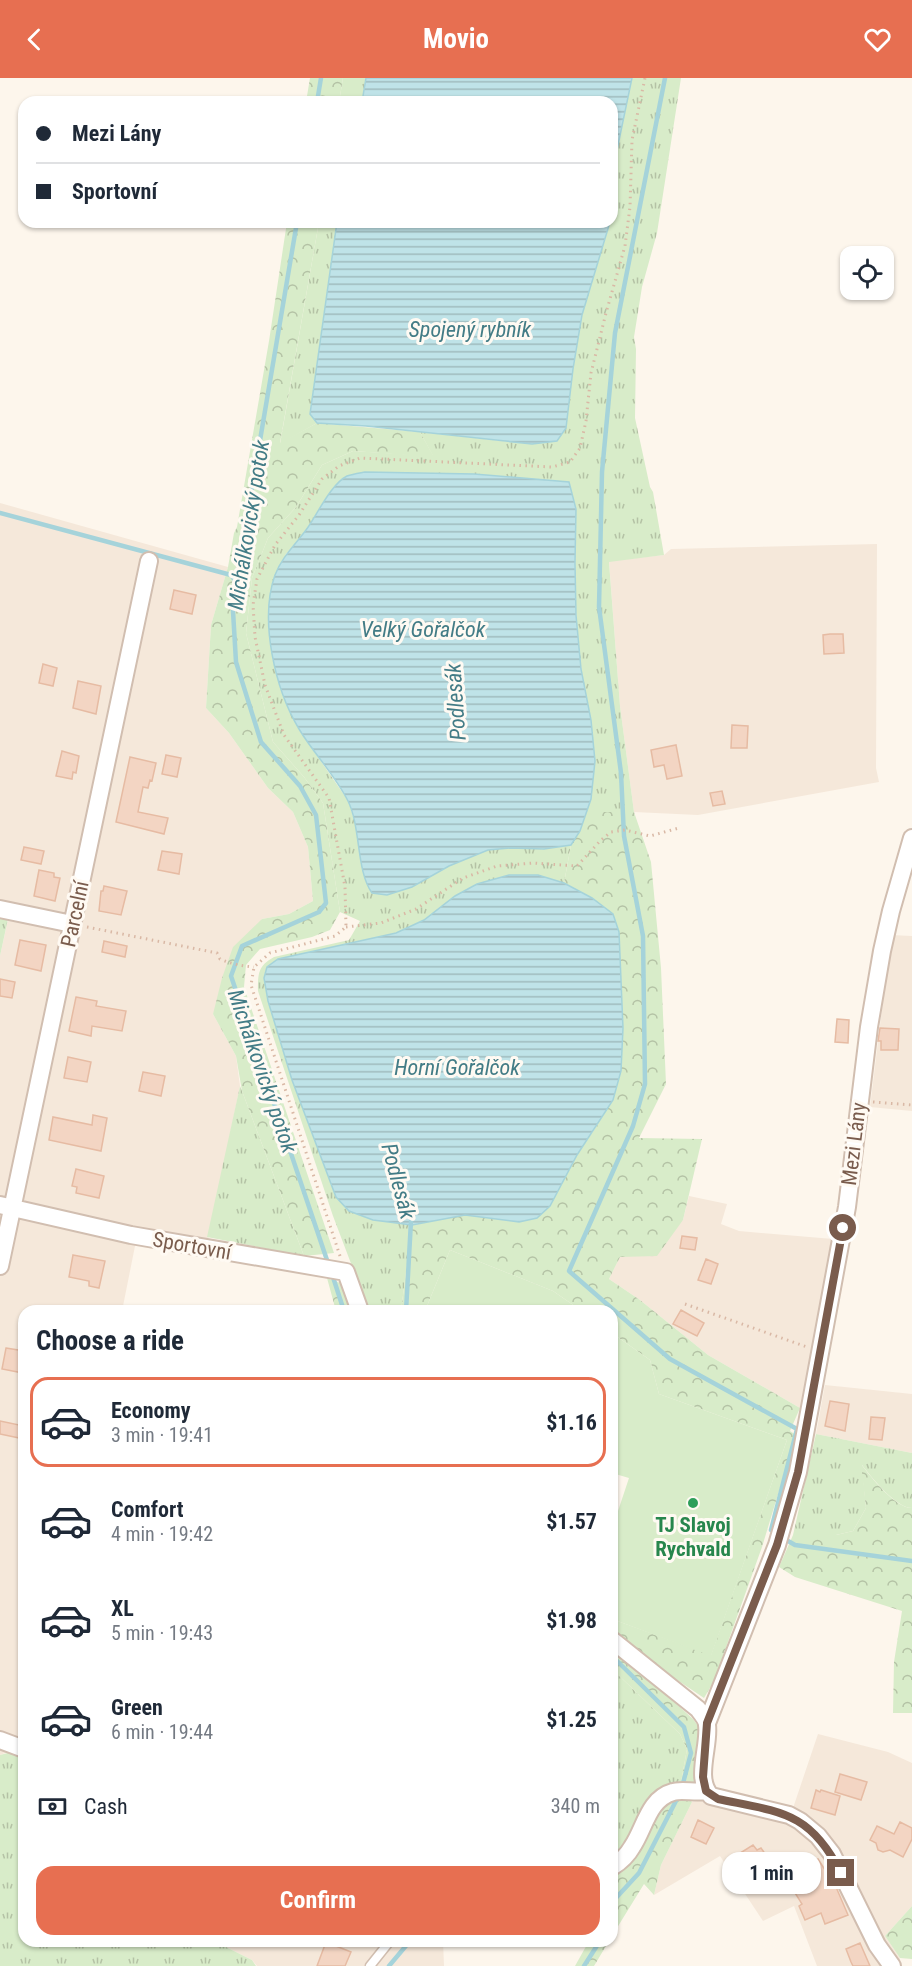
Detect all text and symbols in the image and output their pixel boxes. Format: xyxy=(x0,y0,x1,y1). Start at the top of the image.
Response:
icon: back xyxy=(18,23,51,56)
text: Movio xyxy=(423,23,489,55)
icon: heart xyxy=(861,23,894,56)
text: Mezi Lány xyxy=(72,121,161,146)
text: Sportovní xyxy=(72,179,157,204)
map controls xyxy=(840,246,894,300)
button: locate xyxy=(840,246,894,300)
water label: Spojený rybník xyxy=(409,317,532,342)
water label: Michálkovický potok xyxy=(223,438,274,612)
water label: Velký Gořalčok xyxy=(361,617,486,642)
water label: Podlesák xyxy=(440,662,471,741)
street label: Parcelní xyxy=(56,878,94,949)
water label: Michálkovický potok xyxy=(223,986,302,1157)
water label: Horní Gořalčok xyxy=(394,1055,520,1080)
street label: Mezi Lány xyxy=(837,1101,871,1187)
water label: Podlesák xyxy=(376,1140,421,1222)
route start xyxy=(829,1214,856,1241)
street label: Sportovní xyxy=(151,1227,234,1265)
text: Choose a ride xyxy=(36,1325,184,1357)
icon: car xyxy=(39,1395,93,1449)
text: Economy xyxy=(111,1398,191,1423)
text: $1.16 xyxy=(546,1410,597,1435)
text: 3 min · 19:41 xyxy=(111,1423,213,1447)
icon: car xyxy=(39,1494,93,1548)
marker: TJ Slavoj Rychvald xyxy=(686,1496,700,1510)
text: Comfort xyxy=(111,1497,184,1522)
text: $1.57 xyxy=(546,1509,597,1534)
place label: TJ Slavoj Rychvald xyxy=(655,1513,731,1561)
text: 4 min · 19:42 xyxy=(111,1522,213,1546)
icon: car xyxy=(39,1593,93,1647)
text: XL xyxy=(111,1596,134,1621)
text: $1.98 xyxy=(546,1608,597,1633)
text: 5 min · 19:43 xyxy=(111,1621,213,1645)
icon: car xyxy=(39,1692,93,1746)
text: Green xyxy=(111,1695,163,1720)
text: $1.25 xyxy=(546,1707,597,1732)
text: 6 min · 19:44 xyxy=(111,1720,213,1744)
icon: cash xyxy=(36,1790,69,1823)
text: Cash xyxy=(84,1794,128,1819)
text: 340 m xyxy=(551,1794,600,1818)
callout: 1 min xyxy=(721,1852,820,1894)
route end xyxy=(827,1859,854,1886)
text: 1 min xyxy=(749,1861,794,1885)
button: Confirm xyxy=(36,1866,600,1935)

